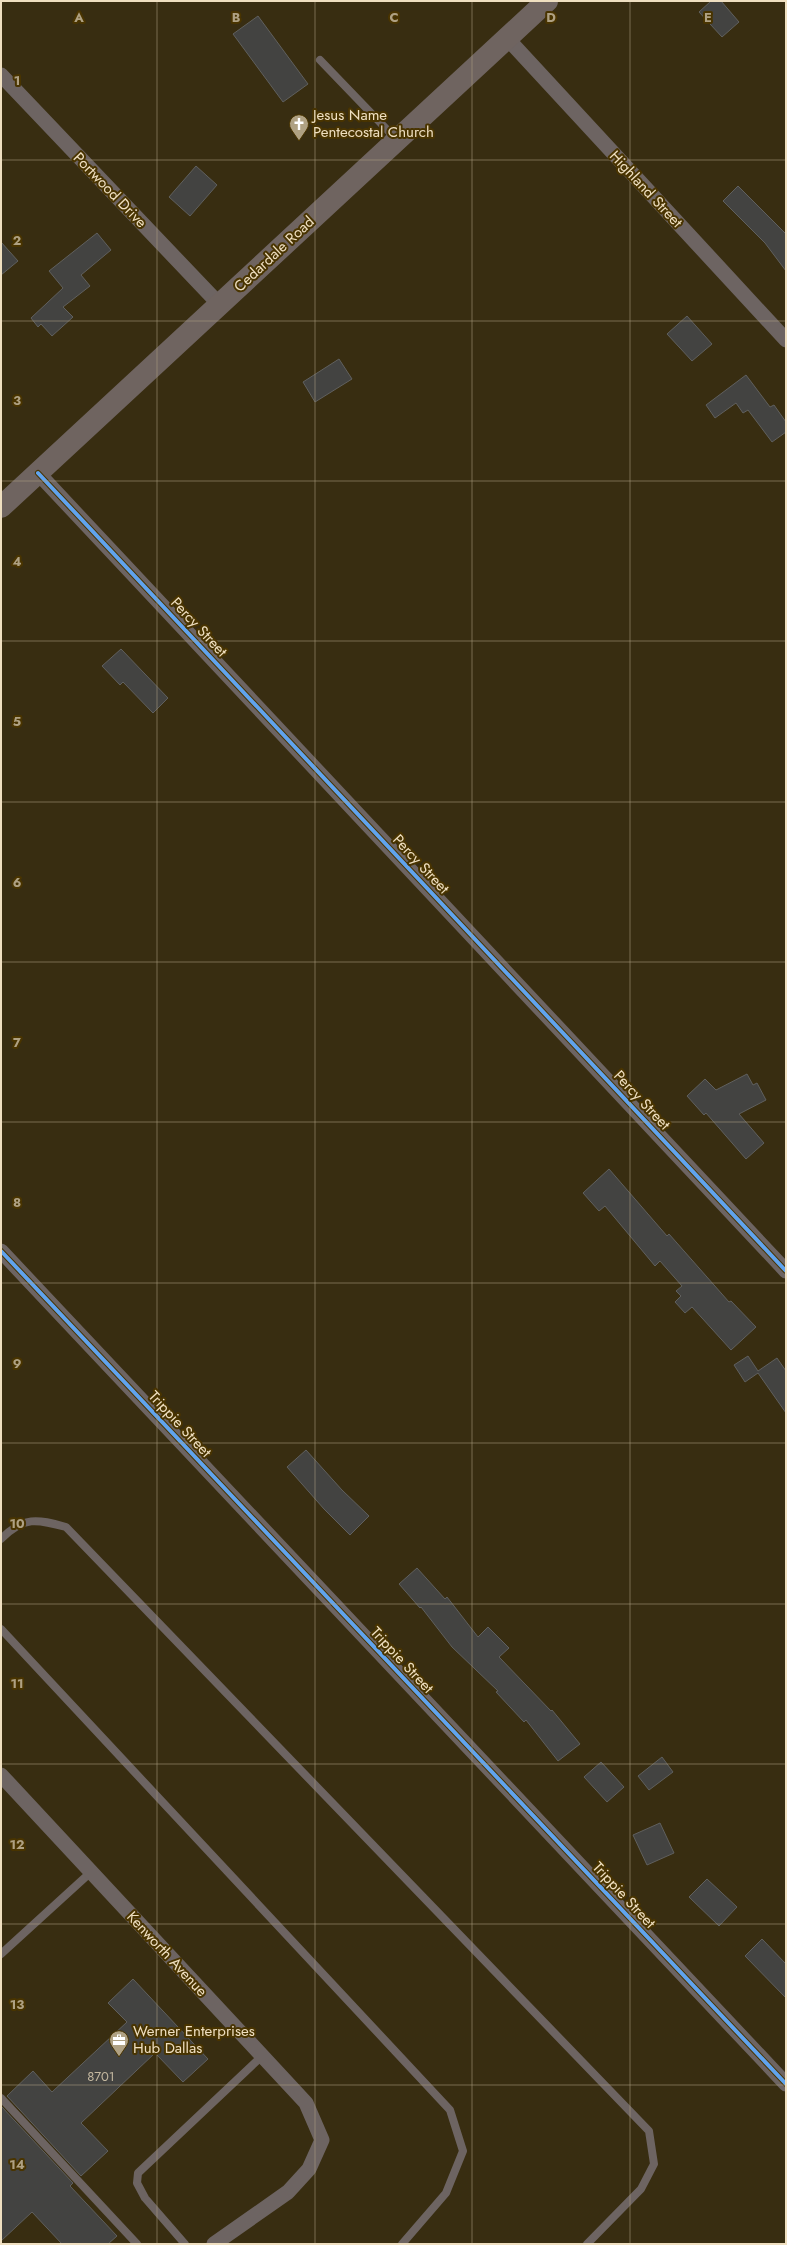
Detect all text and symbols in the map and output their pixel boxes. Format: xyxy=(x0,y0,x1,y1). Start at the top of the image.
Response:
text: A xyxy=(73,8,84,27)
text: B xyxy=(232,8,241,27)
text: C xyxy=(389,8,399,27)
text: D xyxy=(546,8,556,27)
text: E xyxy=(704,8,712,27)
text: 1 xyxy=(14,71,20,90)
place label: Jesus Name Pentecostal Church xyxy=(311,104,434,143)
church icon: Jesus Name Pentecostal Church xyxy=(288,113,310,141)
street label: Highland Street xyxy=(604,146,688,233)
street label: Portwood Drive xyxy=(68,147,152,233)
street label: Cedardale Road xyxy=(229,211,319,297)
text: 2 xyxy=(13,231,21,250)
text: 3 xyxy=(13,391,21,410)
text: 4 xyxy=(12,552,22,571)
street label: Percy Street xyxy=(166,592,233,662)
text: 5 xyxy=(13,712,21,731)
street label: Percy Street xyxy=(388,829,455,899)
text: 6 xyxy=(13,873,22,892)
text: 7 xyxy=(13,1033,21,1052)
street label: Percy Street xyxy=(609,1065,676,1135)
text: 8 xyxy=(13,1193,21,1212)
text: 9 xyxy=(13,1354,22,1373)
street label: Trippie Street xyxy=(143,1386,217,1462)
text: 10 xyxy=(9,1514,25,1533)
street label: Trippie Street xyxy=(365,1622,439,1698)
text: 11 xyxy=(10,1674,24,1693)
text: 12 xyxy=(9,1835,25,1854)
street label: Trippie Street xyxy=(587,1857,661,1933)
street label: Kenworth Avenue xyxy=(122,1906,213,2002)
text: 13 xyxy=(10,1995,24,2014)
place label: Werner Enterprises Hub Dallas xyxy=(133,2020,255,2059)
office icon: Werner Enterprises Hub Dallas xyxy=(108,2029,130,2057)
house number: 8701 xyxy=(87,2067,115,2086)
text: 14 xyxy=(9,2155,25,2174)

